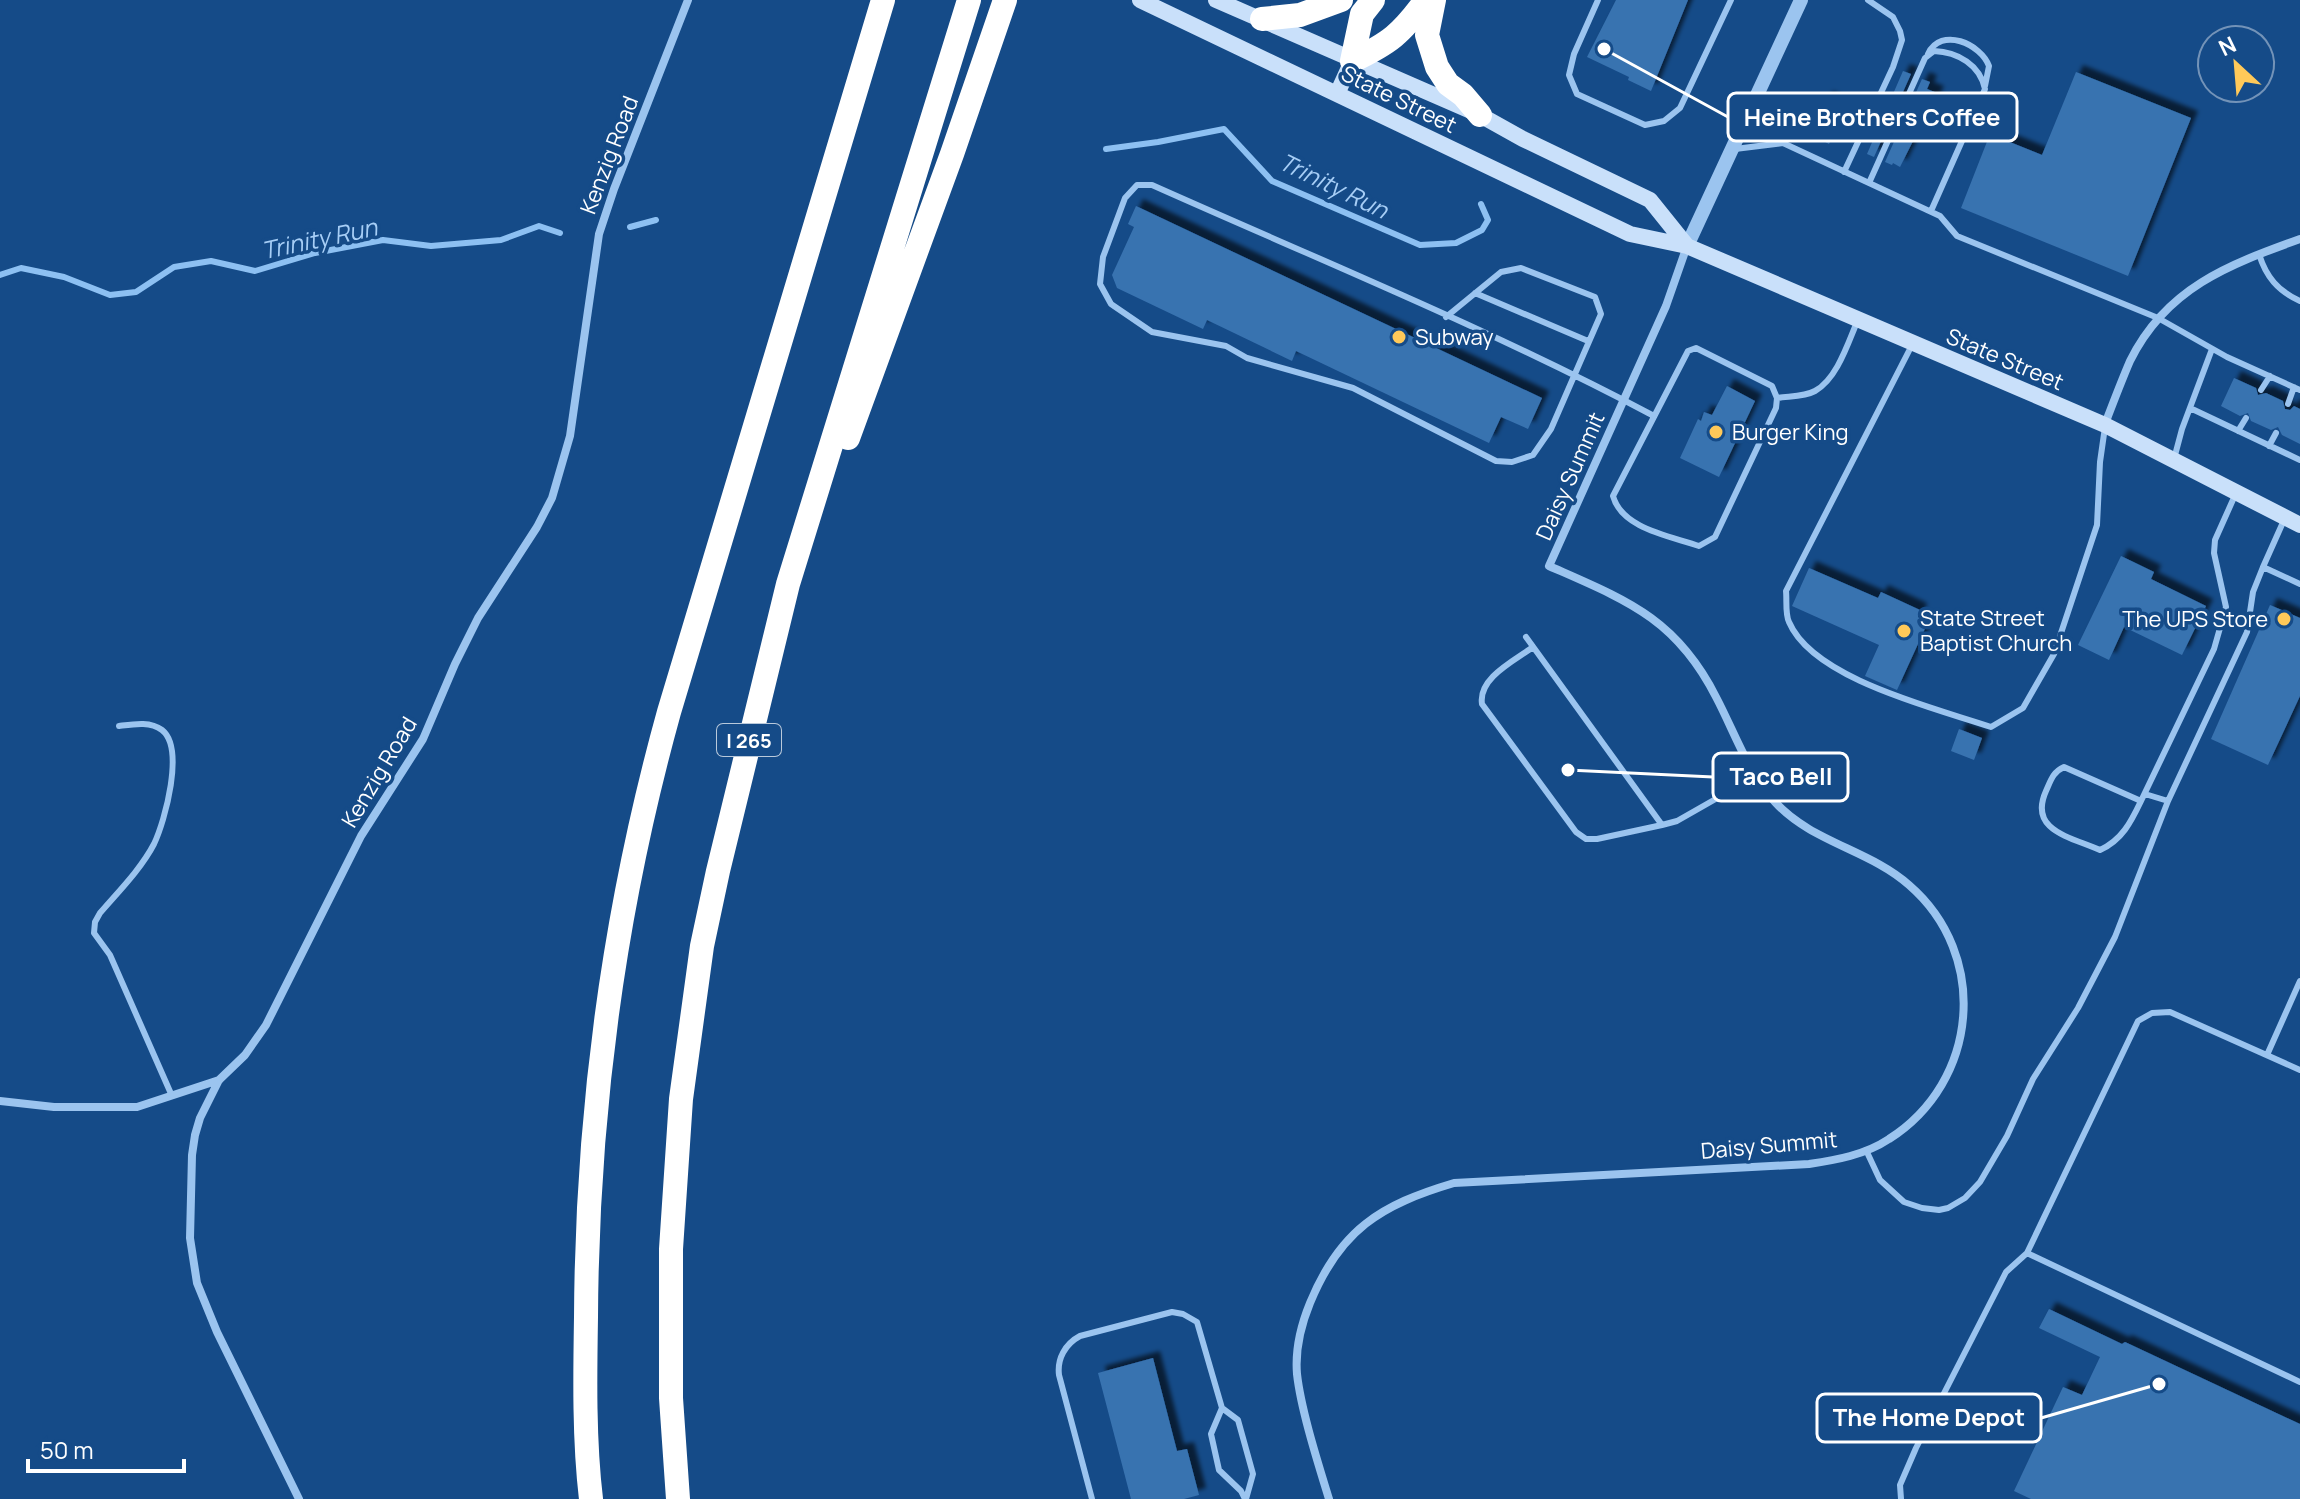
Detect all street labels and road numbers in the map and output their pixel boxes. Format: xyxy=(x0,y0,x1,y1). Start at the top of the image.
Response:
street label: State Street xyxy=(1336,58,1462,140)
street label: Kenzig Road xyxy=(573,92,645,218)
street label: State Street xyxy=(1942,321,2068,397)
street label: Daisy Summit xyxy=(1528,407,1612,545)
street label: Kenzig Road xyxy=(334,711,424,833)
road number: I 265 xyxy=(717,724,781,756)
street label: Daisy Summit xyxy=(1699,1124,1839,1166)

